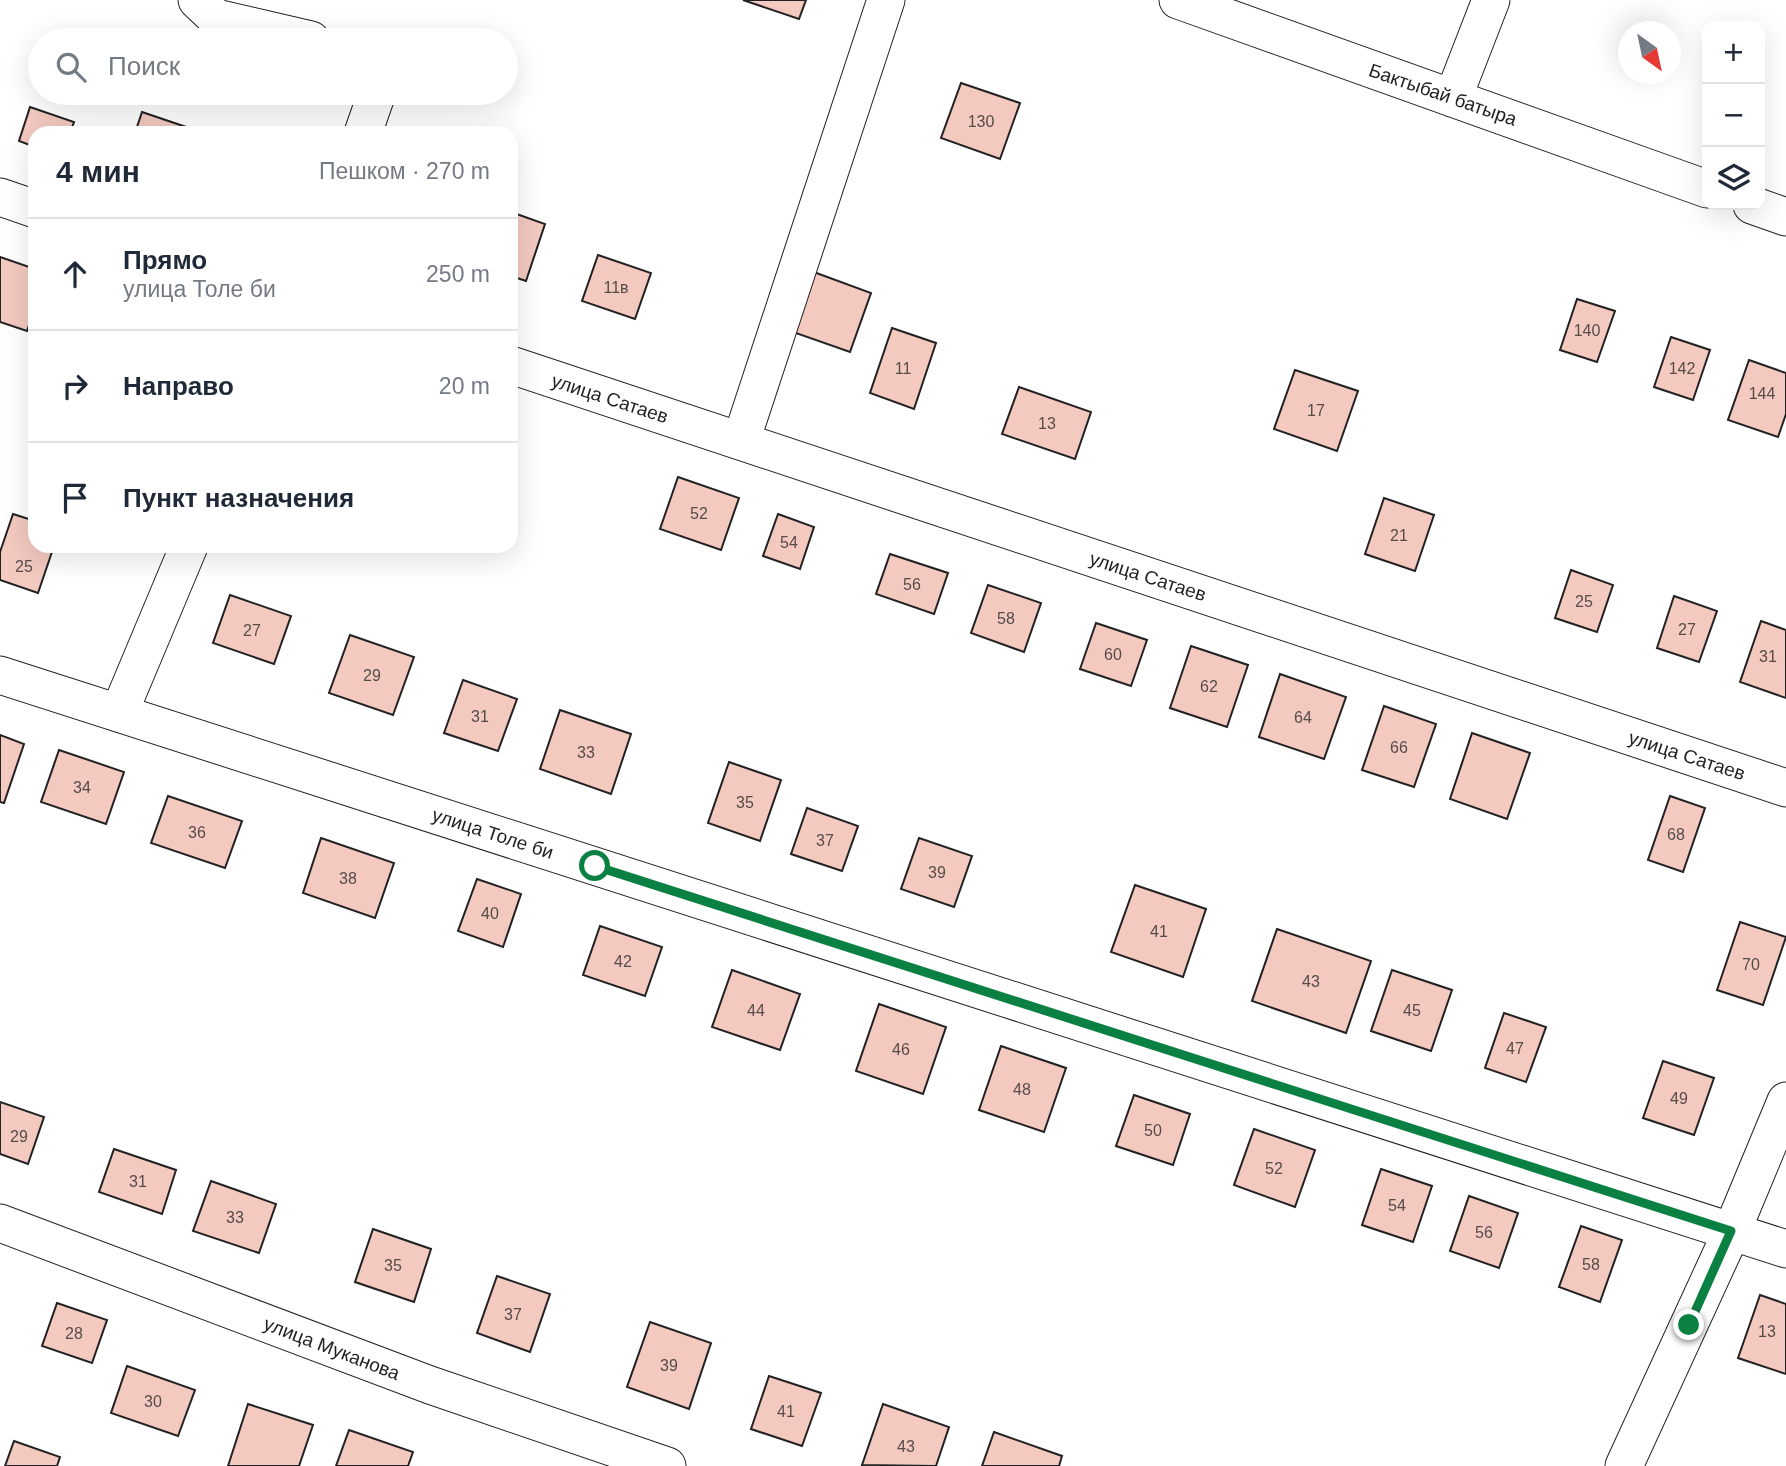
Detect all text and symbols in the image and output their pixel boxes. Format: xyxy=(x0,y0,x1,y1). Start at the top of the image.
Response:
north arrow xyxy=(1618,21,1681,84)
map controls xyxy=(1702,21,1765,210)
button: + xyxy=(1702,21,1765,84)
search box xyxy=(28,28,518,105)
icon: search xyxy=(52,48,90,86)
text: Поиск xyxy=(108,51,180,81)
street label: Бактыбай батыра xyxy=(1366,59,1520,130)
button: − xyxy=(1702,84,1765,147)
house number: 130 xyxy=(968,113,994,130)
button: layers xyxy=(1702,147,1765,210)
text: 4 мин xyxy=(56,155,140,188)
text: Пешком · 270 m xyxy=(319,158,490,184)
text: Прямо xyxy=(123,245,207,275)
icon: ahead xyxy=(56,255,94,293)
text: 250 m xyxy=(426,261,490,287)
text: улица Толе би xyxy=(123,276,276,302)
house number: 11в xyxy=(603,279,629,296)
house number: 140 xyxy=(1574,322,1600,339)
house number: 11 xyxy=(895,360,911,377)
house number: 142 xyxy=(1669,360,1695,377)
icon: right xyxy=(56,367,94,405)
street label: улица Сатаев xyxy=(549,370,671,427)
text: Направо xyxy=(123,371,234,401)
text: 20 m xyxy=(439,373,490,399)
house number: 144 xyxy=(1749,385,1775,402)
house number: 17 xyxy=(1307,402,1325,419)
house number: 13 xyxy=(1038,415,1056,432)
icon: arrive xyxy=(56,479,94,517)
text: Пункт назначения xyxy=(123,483,354,513)
house number: 52 xyxy=(690,505,708,522)
house number: 21 xyxy=(1390,527,1408,544)
house number: 54 xyxy=(780,534,798,551)
street label: улица Сатаев xyxy=(1087,548,1209,605)
house number: 25 xyxy=(15,558,33,575)
house number: 56 xyxy=(903,576,921,593)
house number: 25 xyxy=(1575,593,1593,610)
house number: 58 xyxy=(997,610,1015,627)
house number: 27 xyxy=(1678,621,1696,638)
house number: 27 xyxy=(243,622,261,639)
house number: 60 xyxy=(1104,646,1122,663)
house number: 31 xyxy=(1759,648,1777,665)
house number: 29 xyxy=(363,667,381,684)
house number: 62 xyxy=(1200,678,1218,695)
house number: 31 xyxy=(471,708,489,725)
house number: 64 xyxy=(1294,709,1312,726)
street label: улица Сатаев xyxy=(1626,727,1748,784)
house number: 66 xyxy=(1390,739,1408,756)
house number: 33 xyxy=(577,744,595,761)
house number: 34 xyxy=(73,779,91,796)
house number: 35 xyxy=(736,794,754,811)
street label: улица Толе би xyxy=(430,804,556,863)
house number: 36 xyxy=(188,824,206,841)
house number: 68 xyxy=(1667,826,1685,843)
house number: 37 xyxy=(816,832,834,849)
route start xyxy=(579,850,610,881)
house number: 39 xyxy=(928,864,946,881)
house number: 38 xyxy=(339,870,357,887)
house number: 40 xyxy=(481,905,499,922)
house number: 41 xyxy=(1150,923,1168,940)
house number: 42 xyxy=(614,953,632,970)
house number: 70 xyxy=(1742,956,1760,973)
house number: 43 xyxy=(1302,973,1320,990)
house number: 44 xyxy=(747,1002,765,1019)
house number: 45 xyxy=(1403,1002,1421,1019)
house number: 47 xyxy=(1506,1040,1524,1057)
house number: 46 xyxy=(892,1041,910,1058)
house number: 48 xyxy=(1013,1081,1031,1098)
house number: 49 xyxy=(1670,1090,1688,1107)
house number: 50 xyxy=(1144,1122,1162,1139)
house number: 29 xyxy=(10,1128,28,1145)
house number: 52 xyxy=(1265,1160,1283,1177)
house number: 31 xyxy=(129,1173,147,1190)
house number: 54 xyxy=(1388,1197,1406,1214)
house number: 33 xyxy=(226,1209,244,1226)
house number: 56 xyxy=(1475,1224,1493,1241)
house number: 58 xyxy=(1582,1256,1600,1273)
house number: 35 xyxy=(384,1257,402,1274)
house number: 37 xyxy=(504,1306,522,1323)
route end xyxy=(1673,1309,1704,1340)
street label: улица Муканова xyxy=(261,1313,403,1384)
house number: 13 xyxy=(1758,1323,1776,1340)
house number: 28 xyxy=(65,1325,83,1342)
house number: 39 xyxy=(660,1357,678,1374)
house number: 30 xyxy=(144,1393,162,1410)
house number: 41 xyxy=(777,1403,795,1420)
house number: 43 xyxy=(897,1438,915,1455)

